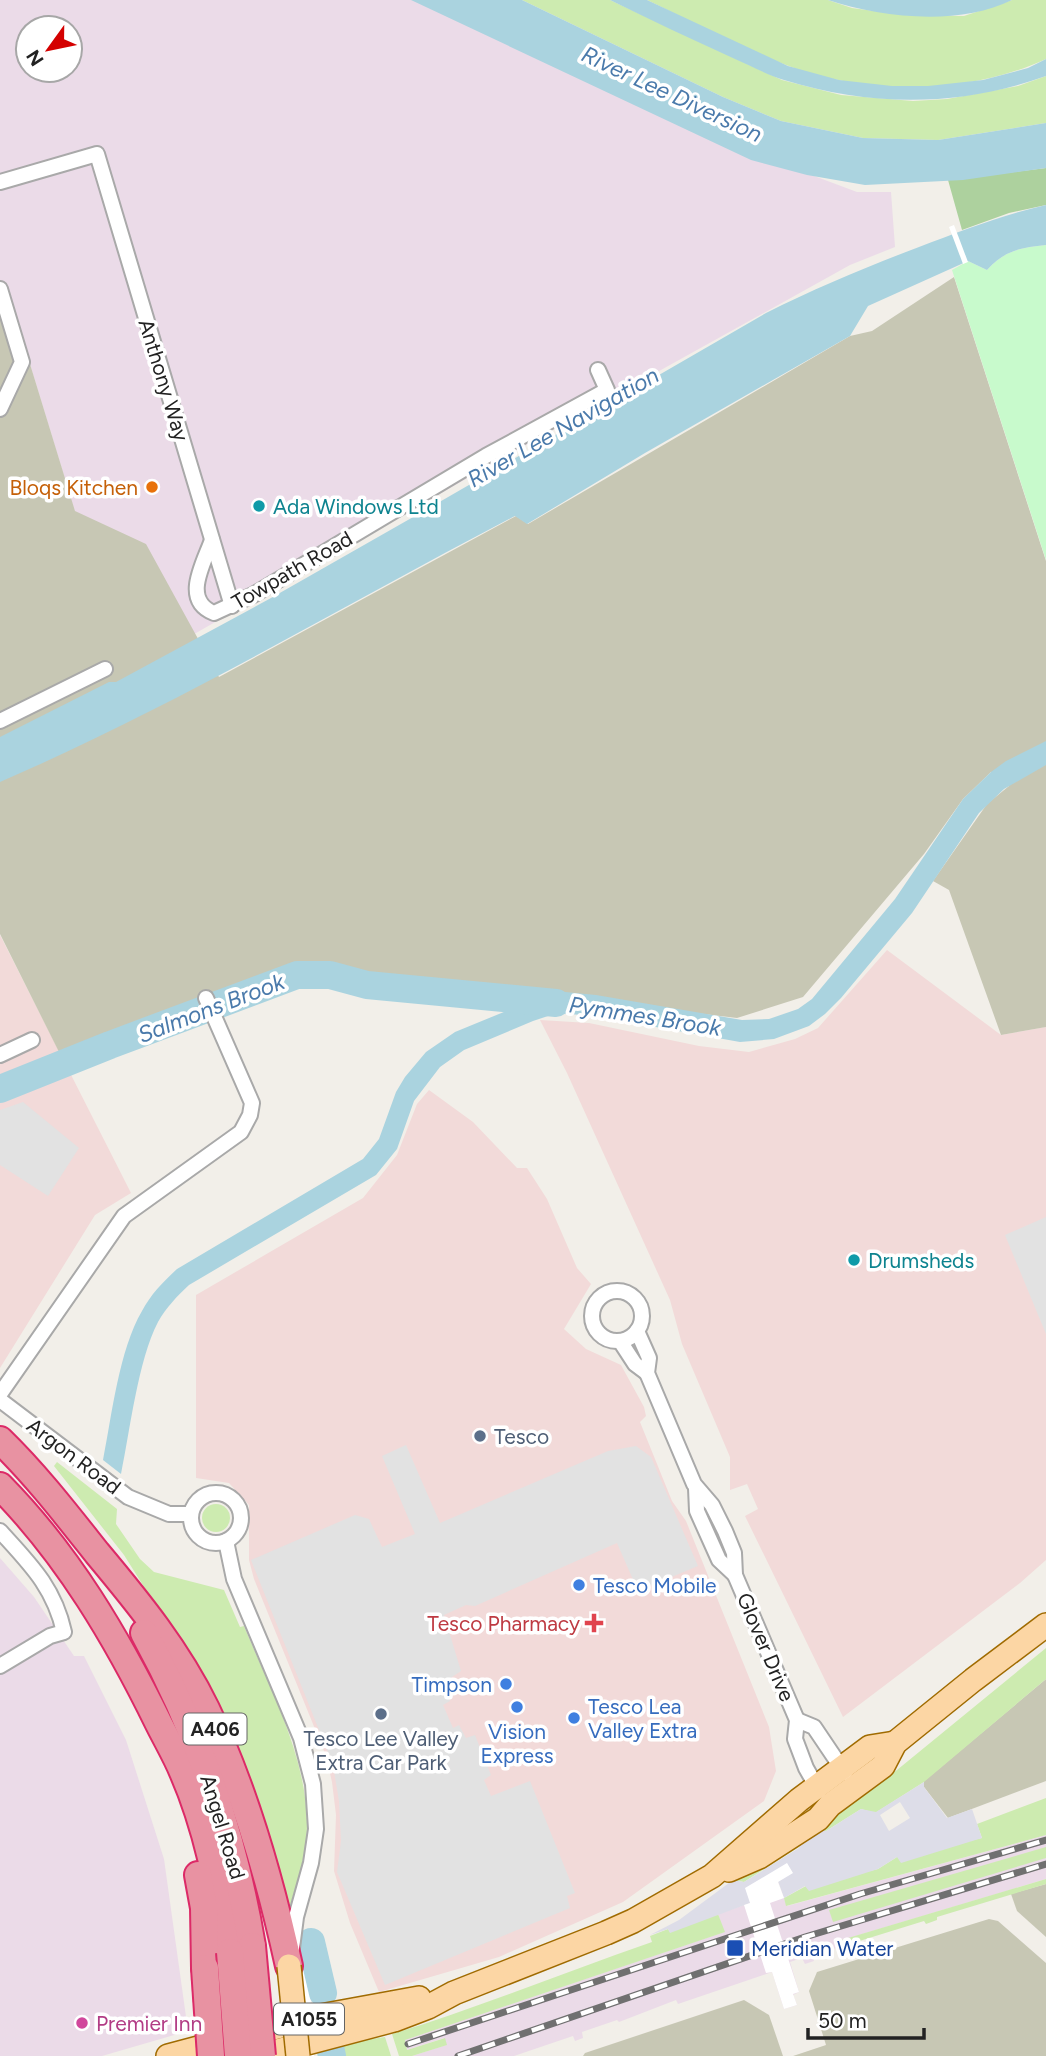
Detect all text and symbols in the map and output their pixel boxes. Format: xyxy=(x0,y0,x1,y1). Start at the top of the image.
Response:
north arrow xyxy=(14,14,84,84)
water label: River Lee Diversion xyxy=(577,40,767,148)
text: N xyxy=(22,46,49,70)
street label: Anthony Way xyxy=(134,316,194,444)
water label: River Lee Navigation xyxy=(462,361,664,493)
place label: Bloqs Kitchen xyxy=(9,475,138,500)
marker: Bloqs Kitchen xyxy=(144,479,160,495)
place label: Ada Windows Ltd xyxy=(273,494,439,519)
marker: Ada Windows Ltd xyxy=(251,498,267,514)
street label: Towpath Road xyxy=(227,525,357,615)
water label: Salmons Brook xyxy=(134,967,289,1049)
water label: Pymmes Brook xyxy=(567,990,724,1042)
place label: Drumsheds xyxy=(868,1248,974,1273)
marker: Drumsheds xyxy=(846,1252,862,1268)
street label: Argon Road xyxy=(22,1413,126,1499)
place label: Tesco xyxy=(494,1424,549,1449)
marker: Tesco xyxy=(472,1428,488,1444)
place label: Tesco Mobile xyxy=(593,1573,717,1598)
marker: Tesco Mobile xyxy=(571,1577,587,1593)
street label: Glover Drive xyxy=(732,1589,800,1705)
place label: Tesco Pharmacy xyxy=(427,1611,580,1636)
marker: Tesco Pharmacy xyxy=(586,1615,602,1631)
place label: Timpson xyxy=(412,1672,492,1697)
marker: Timpson xyxy=(498,1676,514,1692)
place label: Tesco Lea Valley Extra xyxy=(588,1694,697,1743)
marker: Vision Express xyxy=(509,1699,525,1715)
marker: Tesco Lee Valley Extra Car Park xyxy=(373,1706,389,1722)
marker: Tesco Lea Valley Extra xyxy=(566,1710,582,1726)
road number: A406 xyxy=(184,1714,246,1744)
place label: Vision Express xyxy=(481,1719,553,1768)
place label: Tesco Lee Valley Extra Car Park xyxy=(303,1726,459,1775)
street label: Angel Road xyxy=(195,1772,251,1882)
place label: Meridian Water xyxy=(751,1936,893,1961)
marker: Meridian Water xyxy=(725,1938,745,1958)
scale bar xyxy=(808,1996,923,2040)
road number: A1055 xyxy=(274,2004,344,2035)
text: 50 m xyxy=(818,2008,867,2033)
place label: Premier Inn xyxy=(96,2011,202,2036)
marker: Premier Inn xyxy=(74,2015,90,2031)

